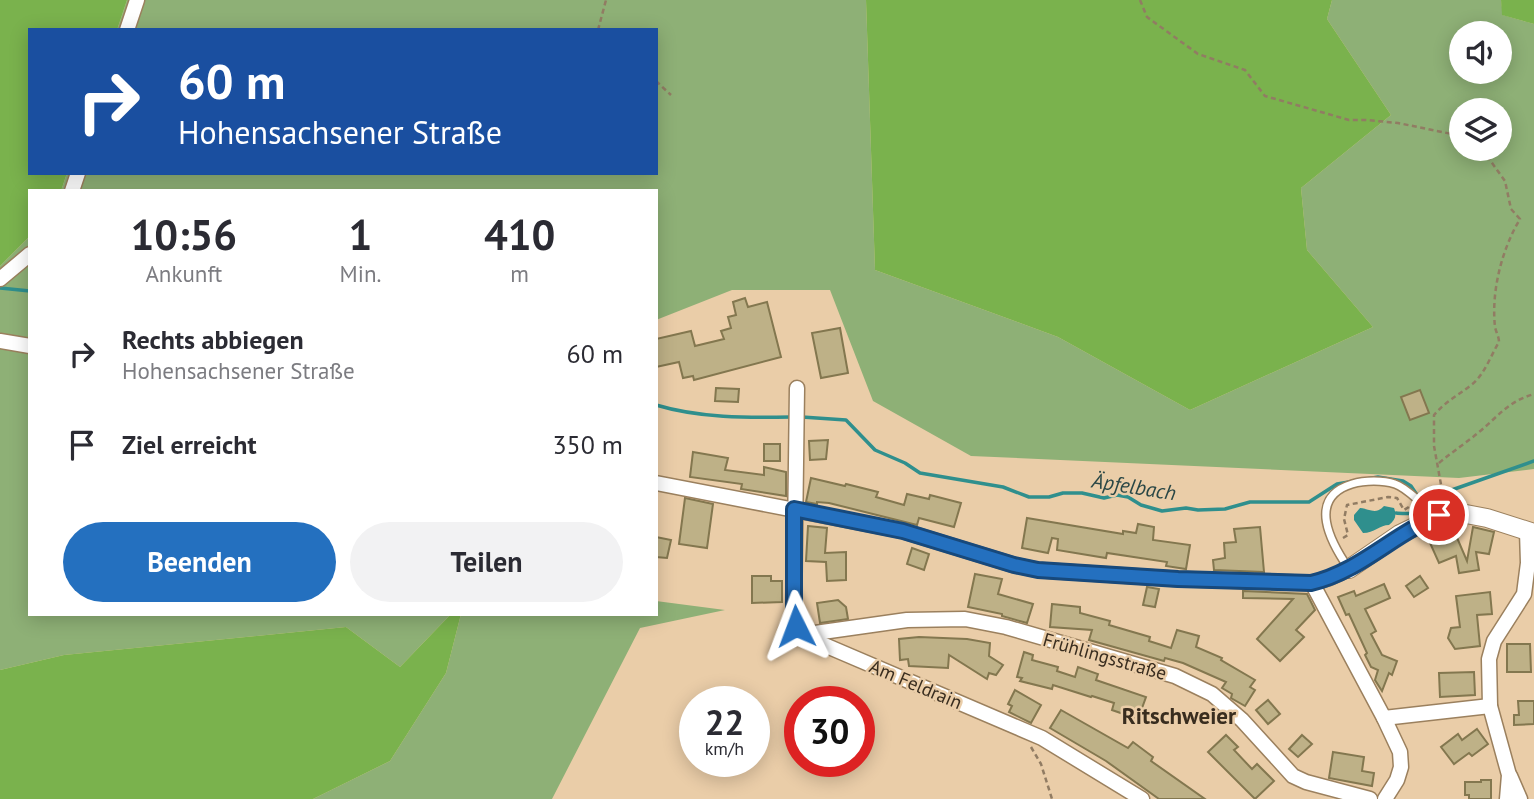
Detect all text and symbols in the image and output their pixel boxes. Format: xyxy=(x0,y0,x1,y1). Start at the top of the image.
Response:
map controls xyxy=(1449,21,1512,161)
button: sound xyxy=(1449,21,1512,84)
text: 60 m xyxy=(178,49,285,113)
icon: right xyxy=(63,56,154,147)
button: layers xyxy=(1449,98,1512,161)
text: Hohensachsener Straße xyxy=(178,111,502,153)
text: 10:56 xyxy=(131,207,237,262)
text: 1 xyxy=(349,207,372,262)
text: 410 xyxy=(484,207,555,262)
text: Ankunft xyxy=(145,259,222,288)
text: Min. xyxy=(340,259,381,288)
text: m xyxy=(510,259,529,288)
text: Rechts abbiegen xyxy=(122,323,304,356)
icon: right xyxy=(63,335,101,373)
text: 60 m xyxy=(567,337,623,370)
text: Hohensachsener Straße xyxy=(122,356,355,385)
icon: arrive xyxy=(63,426,101,464)
text: Ziel erreicht xyxy=(122,428,257,461)
text: 350 m xyxy=(552,428,623,461)
water label: Äpfelbach xyxy=(1089,466,1178,506)
pin xyxy=(1409,485,1469,545)
icon: arrive xyxy=(1420,496,1458,534)
button: Beenden xyxy=(63,522,336,602)
button: Teilen xyxy=(350,522,623,602)
position arrow xyxy=(759,589,833,663)
street label: Frühlingsstraße xyxy=(1040,627,1170,685)
street label: Am Feldrain xyxy=(866,654,966,714)
speed limit sign: 30 xyxy=(784,686,875,777)
text: 22 xyxy=(705,699,744,745)
district label: Ritschweier xyxy=(1122,701,1237,730)
text: km/h xyxy=(705,737,744,760)

